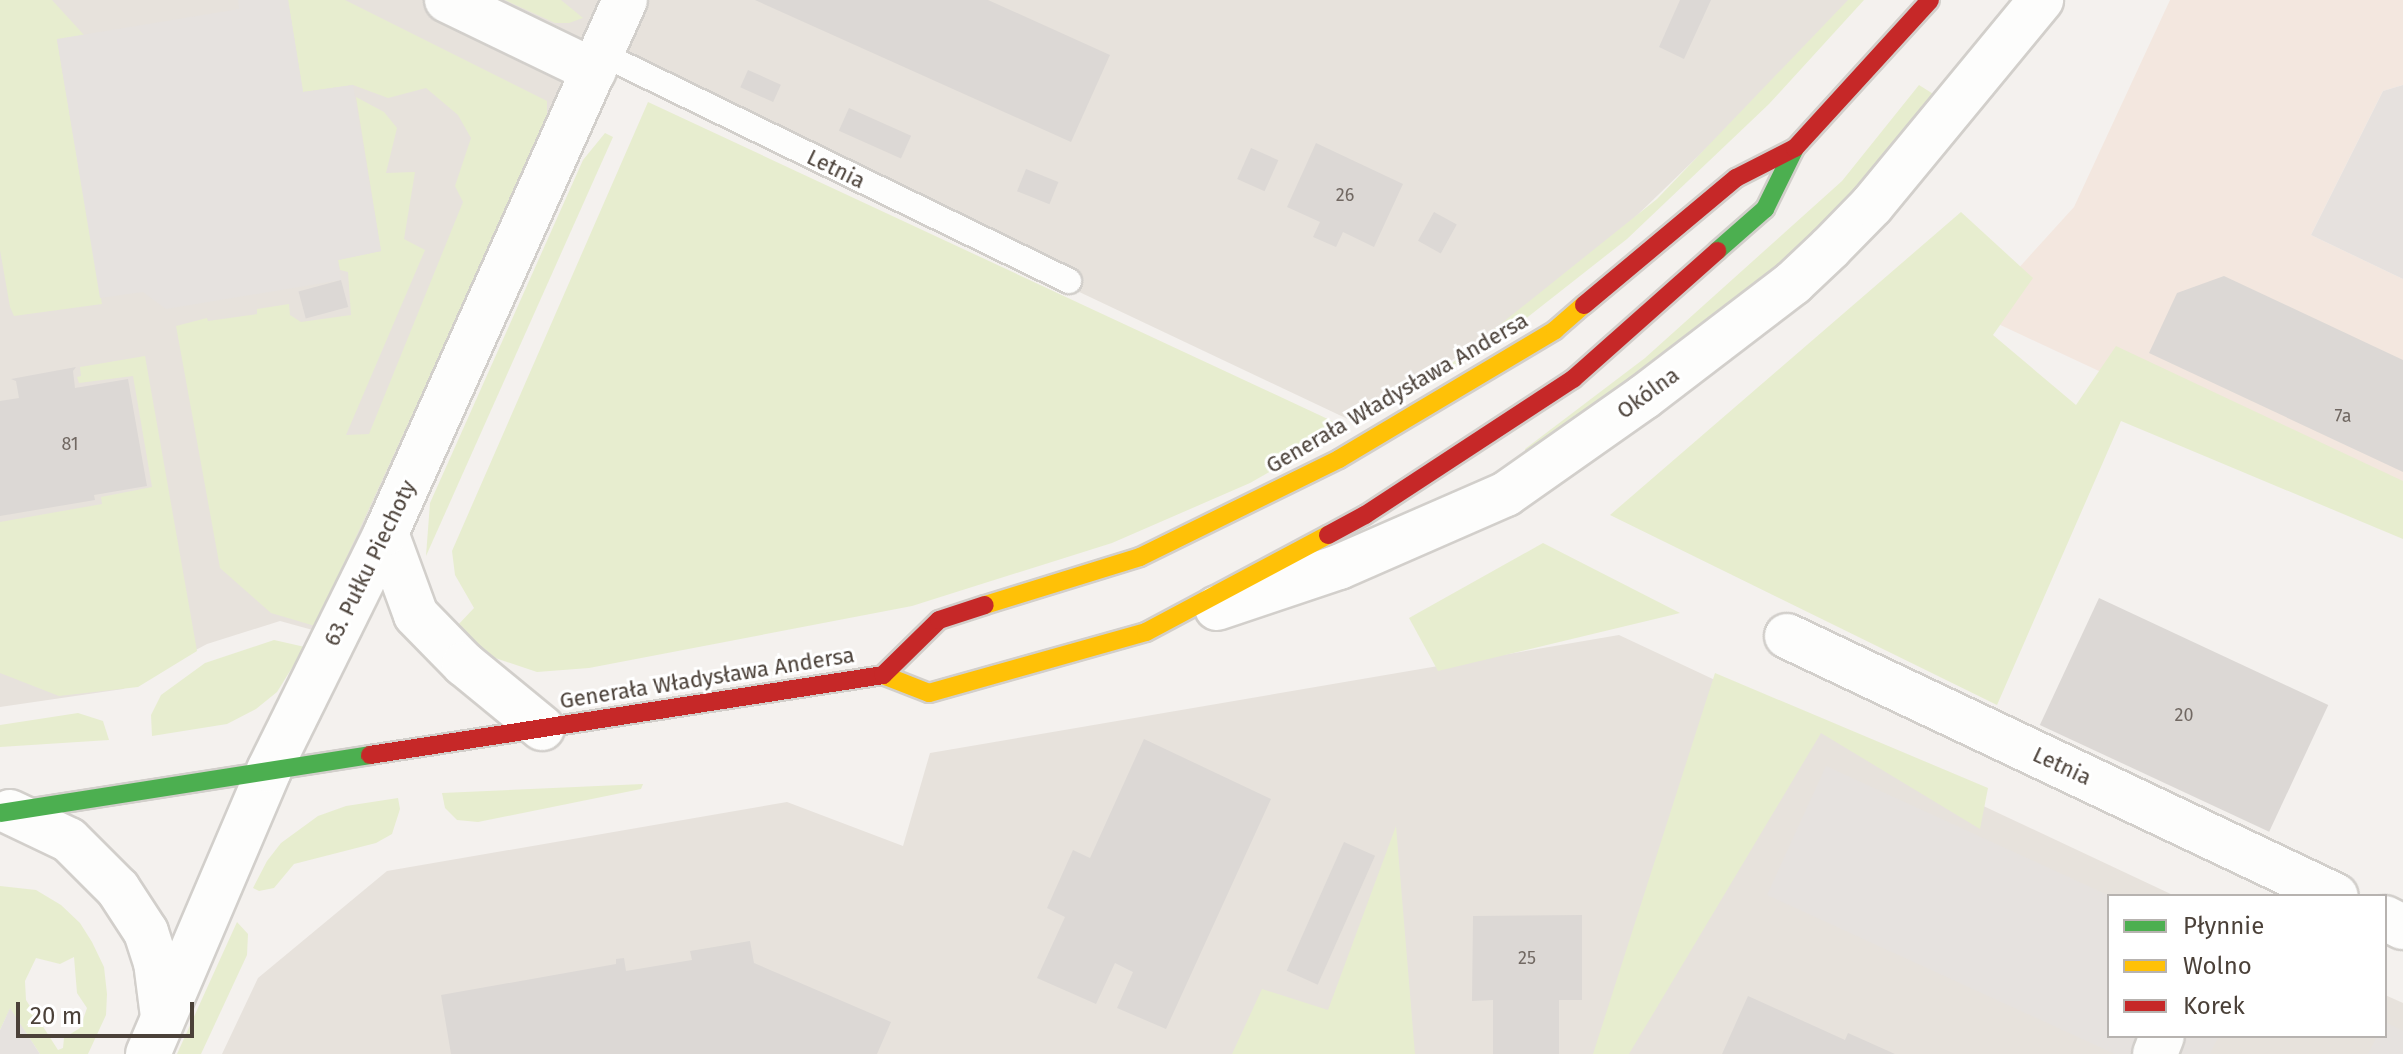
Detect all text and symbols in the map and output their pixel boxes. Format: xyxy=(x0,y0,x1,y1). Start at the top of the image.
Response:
street label: Letnia xyxy=(803,144,869,194)
house number: 26 xyxy=(1336,184,1354,206)
street label: Generała Władysława Andersa xyxy=(1261,307,1533,479)
street label: Okólna xyxy=(1612,362,1684,424)
house number: 7a xyxy=(2334,405,2352,427)
house number: 81 xyxy=(61,433,79,455)
street label: 63. Pułku Piechoty xyxy=(318,476,422,650)
street label: Generała Władysława Andersa xyxy=(558,642,856,714)
house number: 20 xyxy=(2175,704,2193,726)
street label: Letnia xyxy=(2029,741,2095,791)
legend xyxy=(2107,894,2387,1038)
text: Płynnie xyxy=(2183,912,2264,940)
house number: 25 xyxy=(1518,947,1536,969)
text: Wolno xyxy=(2183,952,2252,980)
scale bar xyxy=(20,986,198,1036)
text: Korek xyxy=(2183,992,2245,1020)
text: 20 m xyxy=(30,1002,82,1030)

